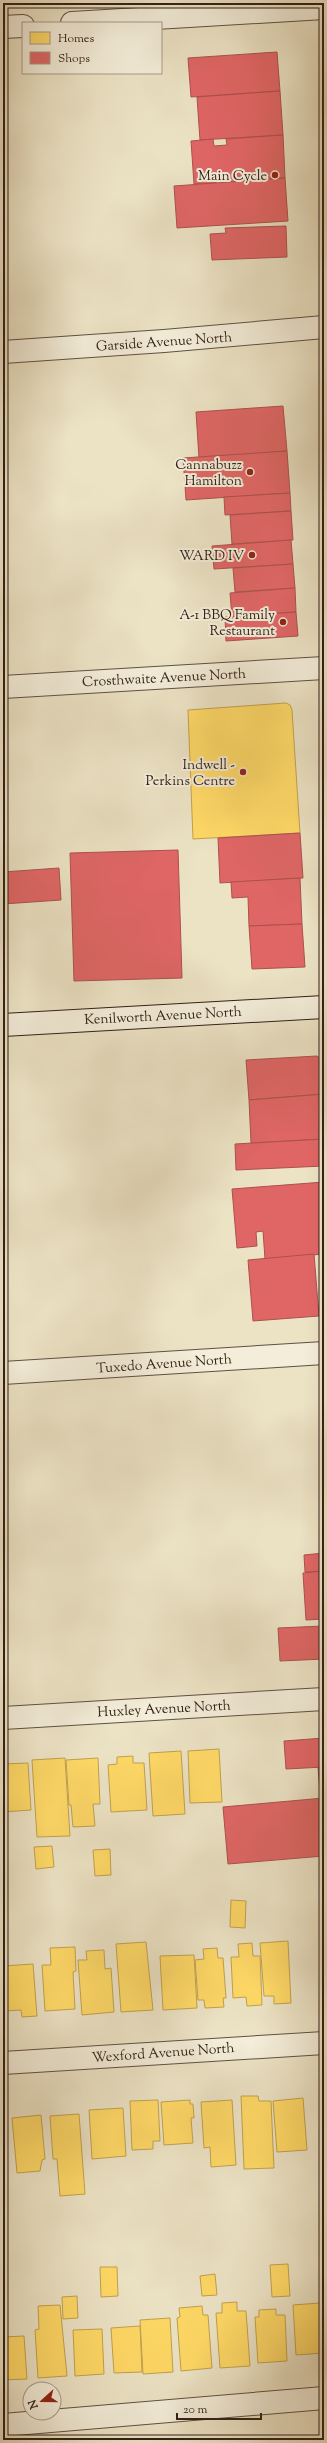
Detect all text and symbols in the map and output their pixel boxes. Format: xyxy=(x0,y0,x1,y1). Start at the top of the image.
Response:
legend xyxy=(22,22,162,74)
text: Homes xyxy=(58,30,94,48)
text: Shops xyxy=(58,50,90,68)
place label: Main Cycle xyxy=(198,167,267,187)
marker: Main Cycle xyxy=(270,170,280,180)
street label: Garside Avenue North xyxy=(95,328,233,358)
place label: Cannabuzz Hamilton xyxy=(175,456,242,492)
marker: Cannabuzz Hamilton xyxy=(245,467,255,477)
place label: WARD IV xyxy=(179,547,245,567)
marker: WARD IV xyxy=(247,550,257,560)
place label: A-1 BBQ Family Restaurant xyxy=(179,606,275,642)
marker: A-1 BBQ Family Restaurant xyxy=(278,617,288,627)
street label: Crosthwaite Avenue North xyxy=(82,665,247,693)
place label: Indwell - Perkins Centre xyxy=(146,756,235,792)
marker: Indwell - Perkins Centre xyxy=(238,767,248,777)
street label: Kenilworth Avenue North xyxy=(84,1003,242,1031)
street label: Tuxedo Avenue North xyxy=(96,1350,233,1380)
street label: Huxley Avenue North xyxy=(97,1697,231,1723)
street label: Wexford Avenue North xyxy=(91,2039,235,2069)
north arrow xyxy=(22,2381,62,2421)
scale bar xyxy=(177,2395,261,2421)
text: N xyxy=(24,2397,43,2412)
text: 20 m xyxy=(183,2401,208,2419)

